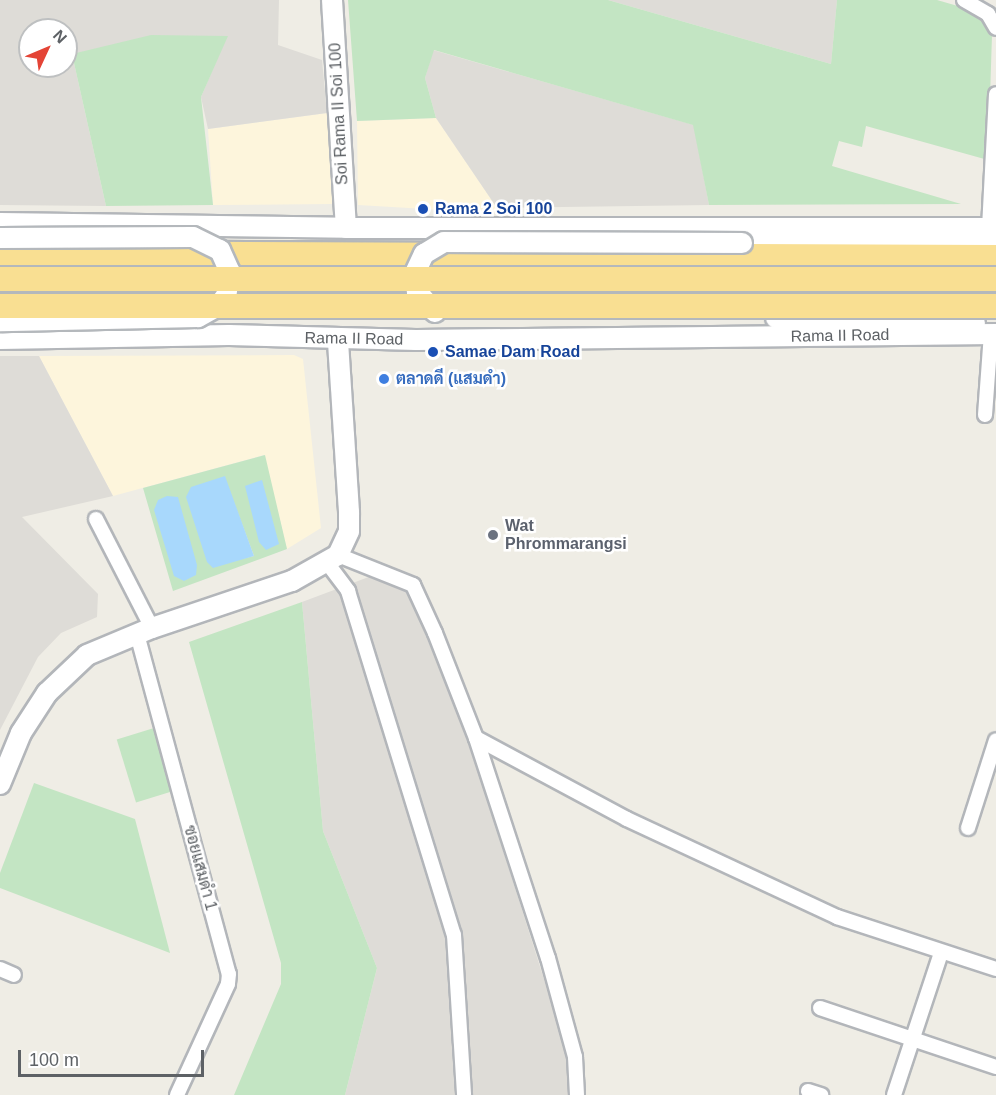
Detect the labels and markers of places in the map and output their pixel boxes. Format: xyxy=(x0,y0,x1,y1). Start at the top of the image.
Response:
place label: Rama 2 Soi 100 xyxy=(435,199,552,219)
marker: Rama 2 Soi 100 xyxy=(416,202,430,216)
place label: Samae Dam Road xyxy=(445,342,580,362)
marker: Samae Dam Road xyxy=(426,345,440,359)
place label: ตลาดดี (แสมดำ) xyxy=(396,369,506,389)
marker: ตลาดดี (แสมดำ) xyxy=(377,372,391,386)
place label: Wat Phrommarangsi xyxy=(505,516,627,554)
marker: Wat Phrommarangsi xyxy=(486,528,500,542)

